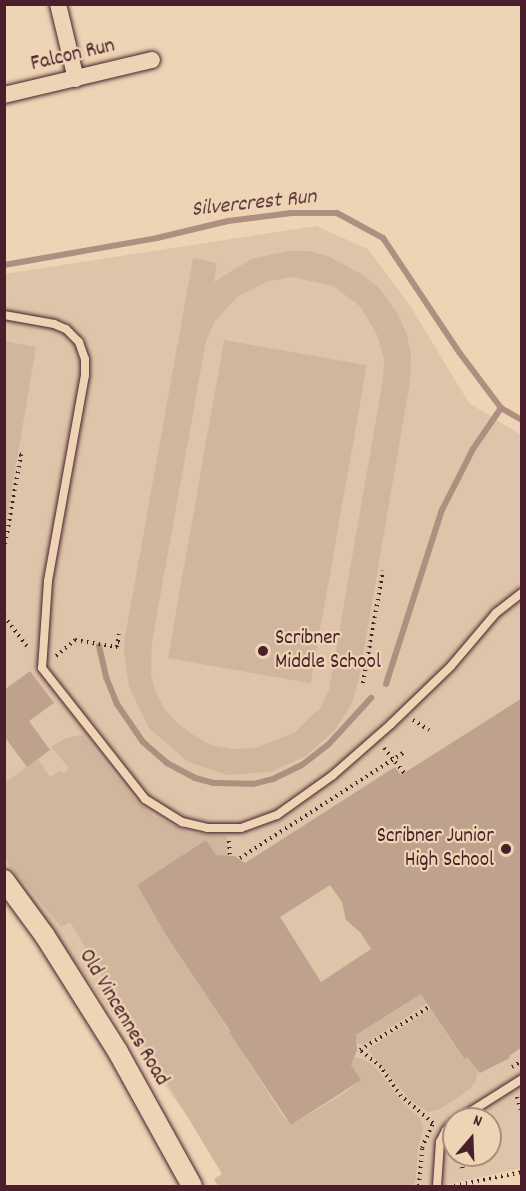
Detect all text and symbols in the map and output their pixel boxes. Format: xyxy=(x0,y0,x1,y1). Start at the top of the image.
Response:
street label: Falcon Run xyxy=(29,34,117,78)
water label: Silvercrest Run xyxy=(190,184,318,224)
place label: Scribner Middle School xyxy=(275,626,381,676)
marker: Scribner Middle School xyxy=(256,644,270,658)
place label: Scribner Junior High School xyxy=(377,824,494,874)
marker: Scribner Junior High School xyxy=(499,842,513,856)
street label: Old Vincennes Road xyxy=(72,945,174,1091)
north arrow xyxy=(442,1107,502,1167)
text: N xyxy=(470,1109,485,1134)

